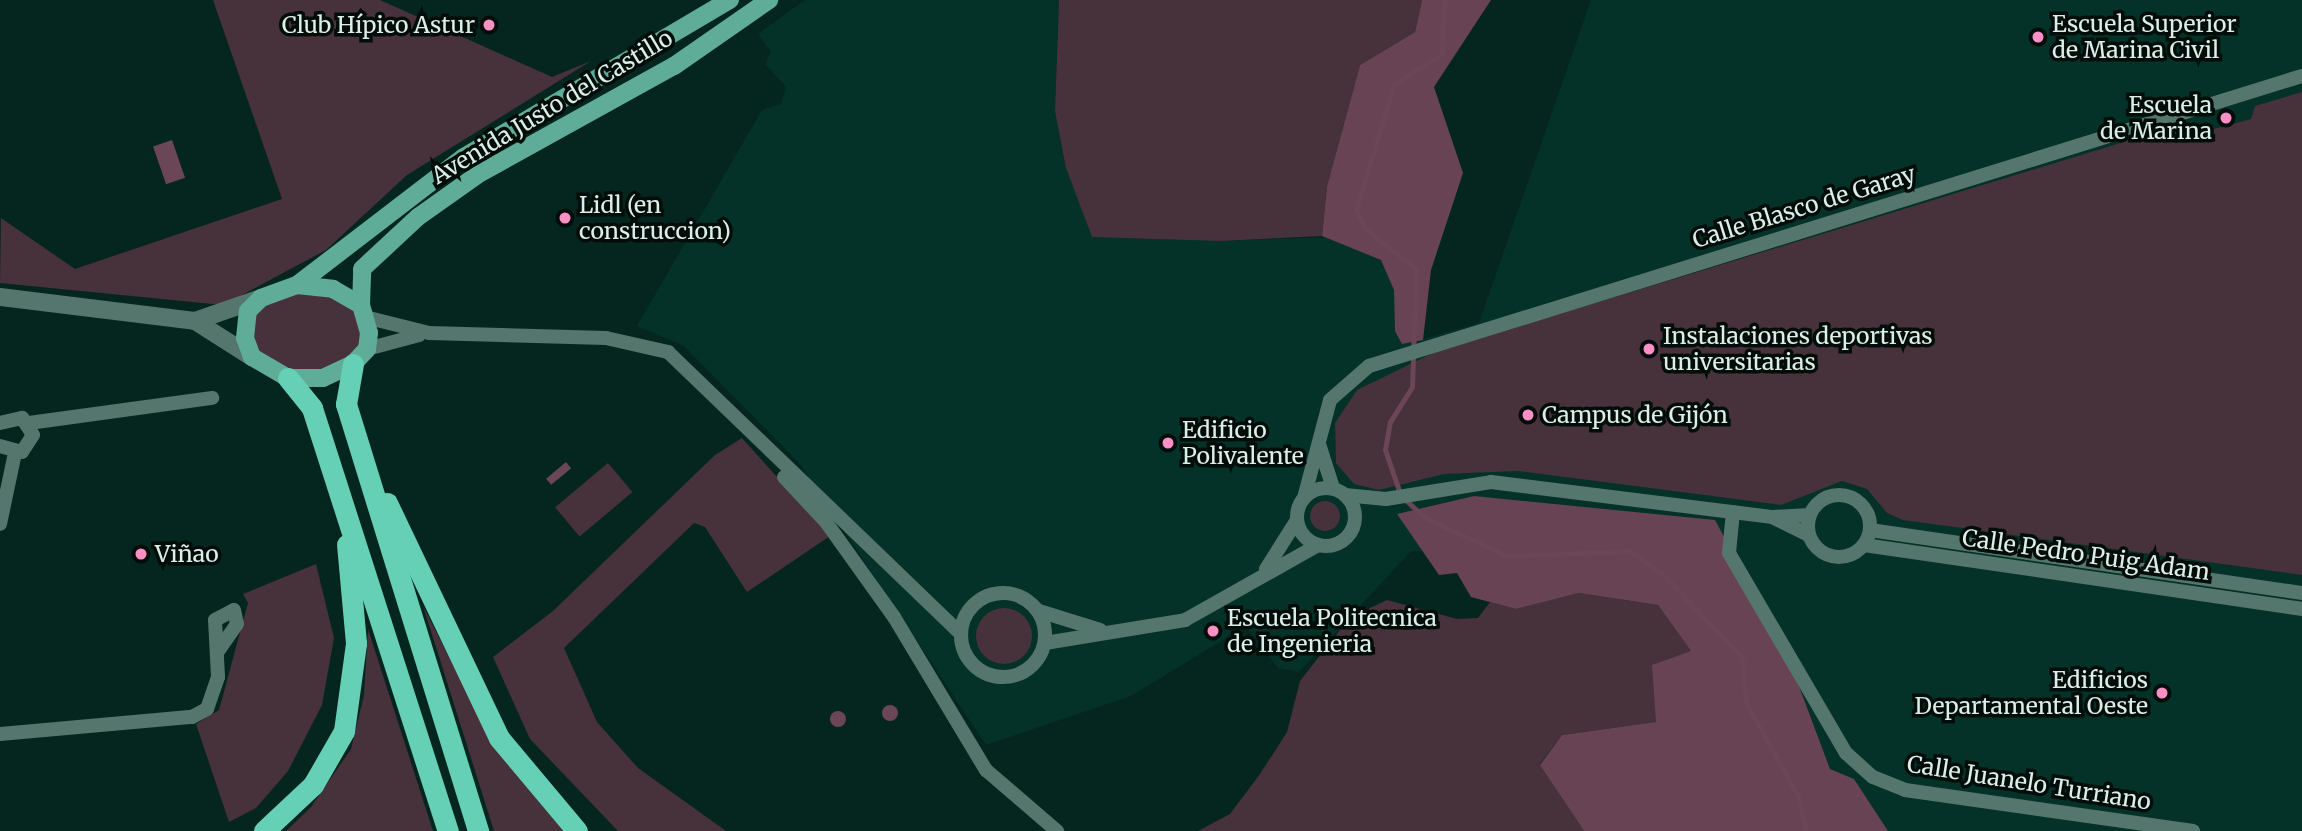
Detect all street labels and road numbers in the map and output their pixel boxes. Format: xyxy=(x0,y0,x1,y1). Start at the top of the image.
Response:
street label: Avenida Justo del Castillo xyxy=(426,24,678,190)
street label: Calle Blasco de Garay xyxy=(1689,160,1919,254)
street label: Calle Pedro Puig Adam xyxy=(1960,524,2212,586)
street label: Calle Juanelo Turriano xyxy=(1905,750,2153,816)

